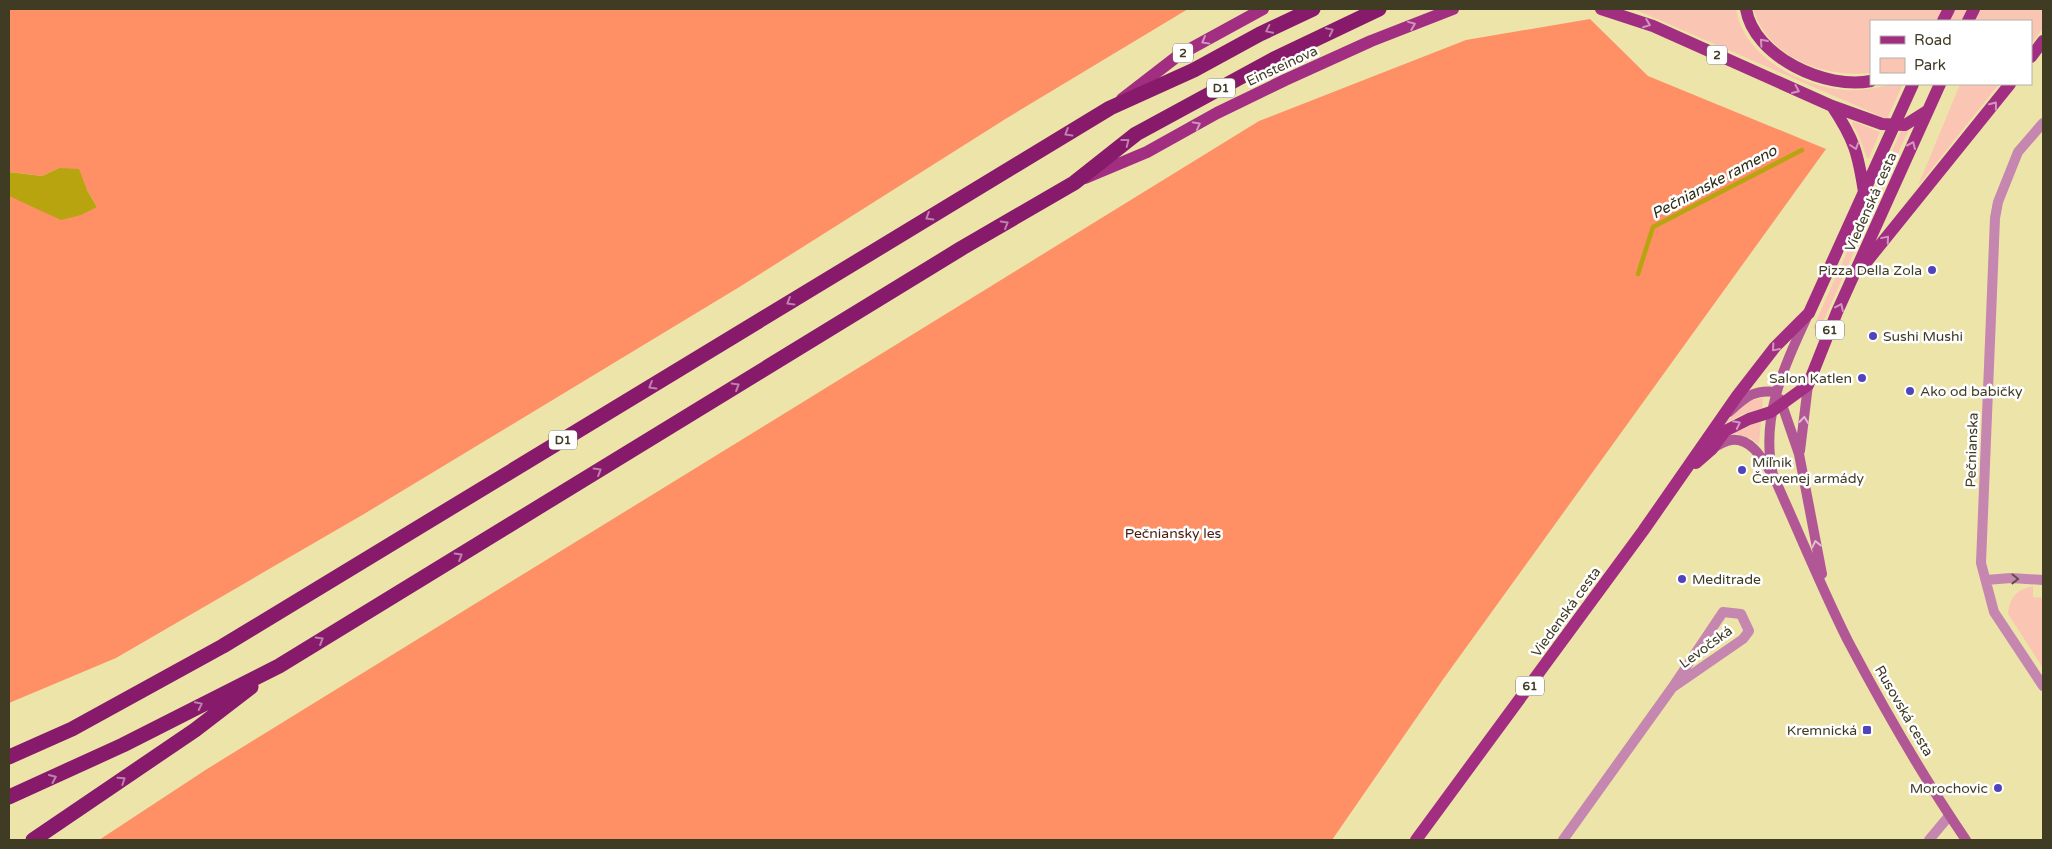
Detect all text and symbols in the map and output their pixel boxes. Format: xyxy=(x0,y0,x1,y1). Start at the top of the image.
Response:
one-way arrow xyxy=(1642,18,1651,28)
legend xyxy=(1870,20,2032,85)
one-way arrow xyxy=(1407,21,1416,31)
one-way arrow xyxy=(1265,24,1274,34)
one-way arrow xyxy=(1325,27,1334,38)
text: Road xyxy=(1914,31,1952,49)
one-way arrow xyxy=(1201,34,1210,44)
one-way arrow xyxy=(1760,38,1769,47)
street label: Einsteinova xyxy=(1244,42,1320,90)
road number: 2 xyxy=(1173,44,1193,62)
road number: 2 xyxy=(1707,46,1727,64)
text: Park xyxy=(1914,56,1946,74)
road number: D1 xyxy=(1207,78,1235,98)
one-way arrow xyxy=(1791,83,1800,94)
one-way arrow xyxy=(1988,101,1997,111)
one-way arrow xyxy=(1191,121,1200,131)
one-way arrow xyxy=(1065,127,1074,137)
one-way arrow xyxy=(1120,140,1129,148)
water label: Pečnianske rameno xyxy=(1648,141,1780,223)
one-way arrow xyxy=(1906,141,1917,150)
one-way arrow xyxy=(1849,142,1859,150)
street label: Viedenská cesta xyxy=(1841,150,1901,254)
one-way arrow xyxy=(926,211,935,221)
one-way arrow xyxy=(999,220,1008,230)
one-way arrow xyxy=(1880,235,1889,244)
place label: Pizza Della Zola xyxy=(1818,262,1922,279)
marker: Pizza Della Zola xyxy=(1926,264,1938,276)
one-way arrow xyxy=(787,295,796,305)
one-way arrow xyxy=(1833,303,1844,312)
road number: 61 xyxy=(1816,320,1844,340)
place label: Sushi Mushi xyxy=(1883,328,1963,345)
marker: Sushi Mushi xyxy=(1867,330,1879,342)
one-way arrow xyxy=(1771,342,1780,351)
place label: Salon Katlen xyxy=(1769,370,1852,387)
marker: Salon Katlen xyxy=(1856,372,1868,384)
one-way arrow xyxy=(648,380,657,390)
one-way arrow xyxy=(731,383,740,393)
place label: Ako od babičky xyxy=(1920,383,2023,400)
marker: Ako od babičky xyxy=(1904,385,1916,397)
street label: Pečnianska xyxy=(1962,412,1982,488)
one-way arrow xyxy=(1798,415,1809,423)
one-way arrow xyxy=(1732,420,1741,430)
road number: D1 xyxy=(549,430,577,450)
place label: Míľnik Červenej armády xyxy=(1752,454,1864,487)
marker: Míľnik Červenej armády xyxy=(1736,464,1748,476)
one-way arrow xyxy=(592,467,601,477)
park label: Pečniansky les xyxy=(1125,525,1222,542)
one-way arrow xyxy=(1812,540,1822,549)
one-way arrow xyxy=(454,552,463,562)
street label: Viedenská cesta xyxy=(1528,564,1604,660)
place label: Meditrade xyxy=(1692,571,1761,588)
marker: Meditrade xyxy=(1676,573,1688,585)
one-way arrow xyxy=(2011,574,2019,584)
street label: Levočská xyxy=(1676,622,1736,672)
one-way arrow xyxy=(315,637,324,647)
street label: Rusovská cesta xyxy=(1871,663,1937,759)
road number: 61 xyxy=(1516,676,1544,696)
one-way arrow xyxy=(194,701,203,711)
place label: Kremnická xyxy=(1787,722,1857,739)
marker: Kremnická xyxy=(1861,724,1873,736)
one-way arrow xyxy=(48,773,57,784)
one-way arrow xyxy=(116,777,126,786)
place label: Morochovic xyxy=(1910,780,1988,797)
marker: Morochovic xyxy=(1992,782,2004,794)

